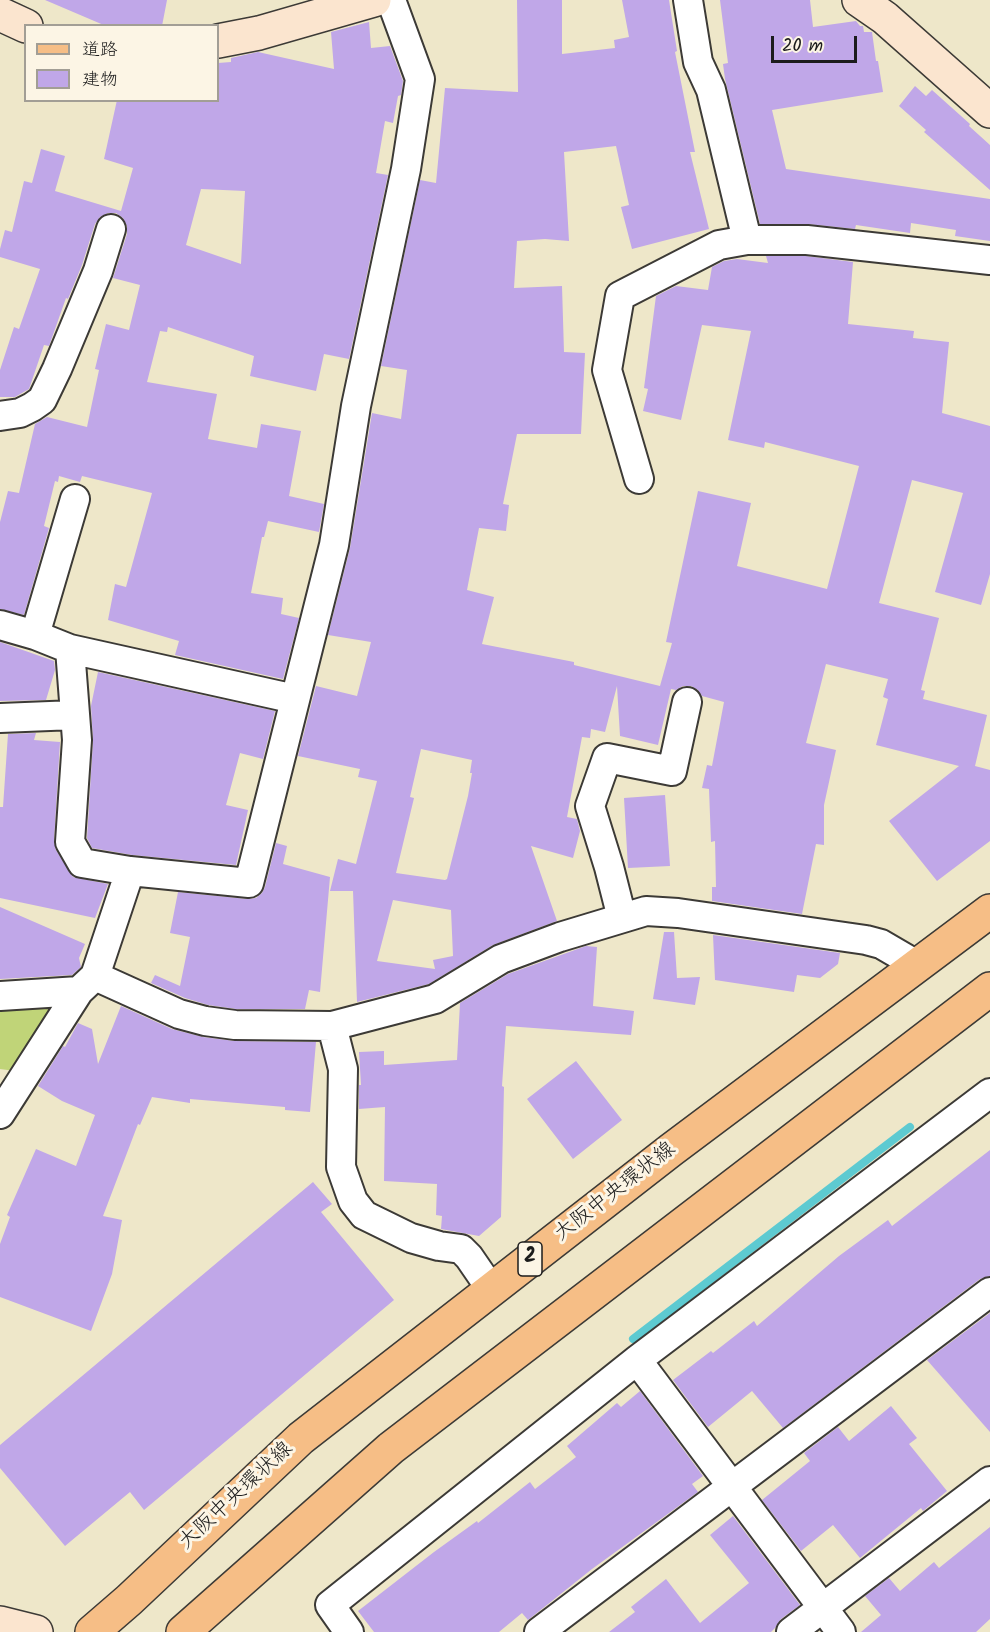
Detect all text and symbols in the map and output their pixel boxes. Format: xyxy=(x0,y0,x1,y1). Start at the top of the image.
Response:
legend xyxy=(24,24,219,102)
scale bar xyxy=(774,24,860,62)
text: 20 m xyxy=(782,32,823,61)
text: 道路 xyxy=(82,36,118,65)
text: 建物 xyxy=(82,66,118,95)
street label: 大阪中央環状線 xyxy=(550,1138,682,1248)
road number: 2 xyxy=(518,1242,542,1276)
street label: 大阪中央環状線 xyxy=(175,1438,299,1556)

